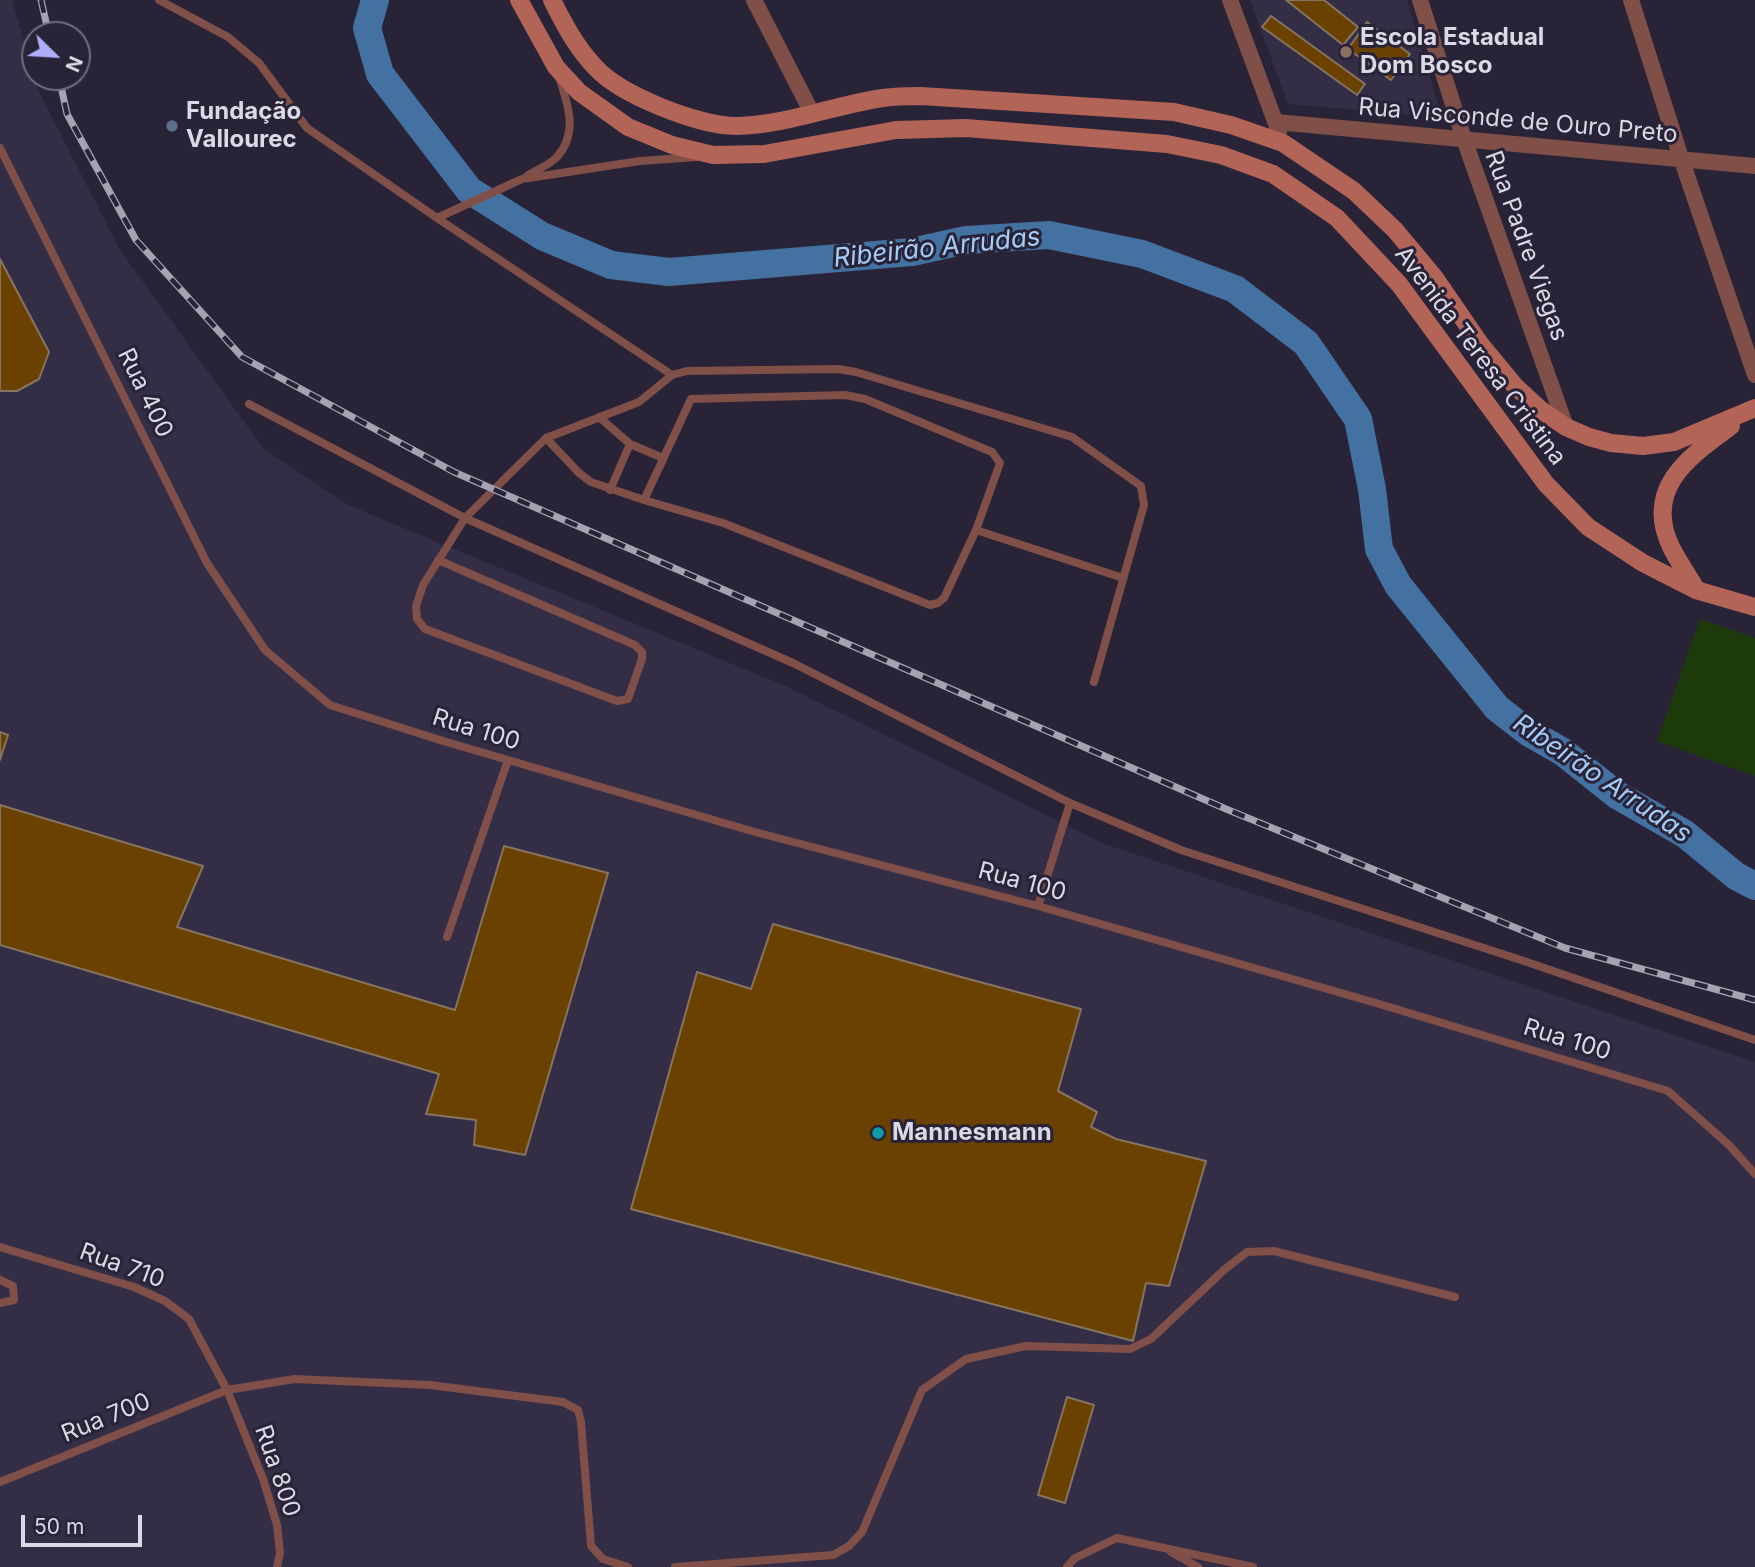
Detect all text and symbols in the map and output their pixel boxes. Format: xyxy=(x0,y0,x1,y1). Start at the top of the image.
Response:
north arrow xyxy=(21,21,91,91)
place label: Escola Estadual Dom Bosco xyxy=(1360,24,1544,80)
marker: Escola Estadual Dom Bosco xyxy=(1338,44,1354,60)
text: N xyxy=(60,53,87,75)
street label: Rua Visconde de Ouro Preto xyxy=(1357,93,1679,149)
place label: Fundação Vallourec xyxy=(186,98,301,154)
marker: Fundação Vallourec xyxy=(164,118,180,134)
street label: Rua Padre Viegas xyxy=(1478,147,1574,345)
water label: Ribeirão Arrudas xyxy=(832,222,1042,274)
street label: Avenida Teresa Cristina xyxy=(1388,241,1572,471)
street label: Rua 400 xyxy=(111,344,179,442)
street label: Rua 100 xyxy=(429,703,523,757)
water label: Ribeirão Arrudas xyxy=(1507,708,1697,850)
street label: Rua 100 xyxy=(975,856,1069,908)
street label: Rua 100 xyxy=(1520,1013,1614,1067)
place label: Mannesmann xyxy=(892,1119,1052,1147)
marker: Mannesmann xyxy=(870,1125,886,1141)
street label: Rua 710 xyxy=(76,1237,168,1295)
street label: Rua 700 xyxy=(57,1387,155,1449)
street label: Rua 800 xyxy=(248,1421,306,1521)
scale bar xyxy=(24,1500,145,1544)
text: 50 m xyxy=(34,1514,84,1539)

